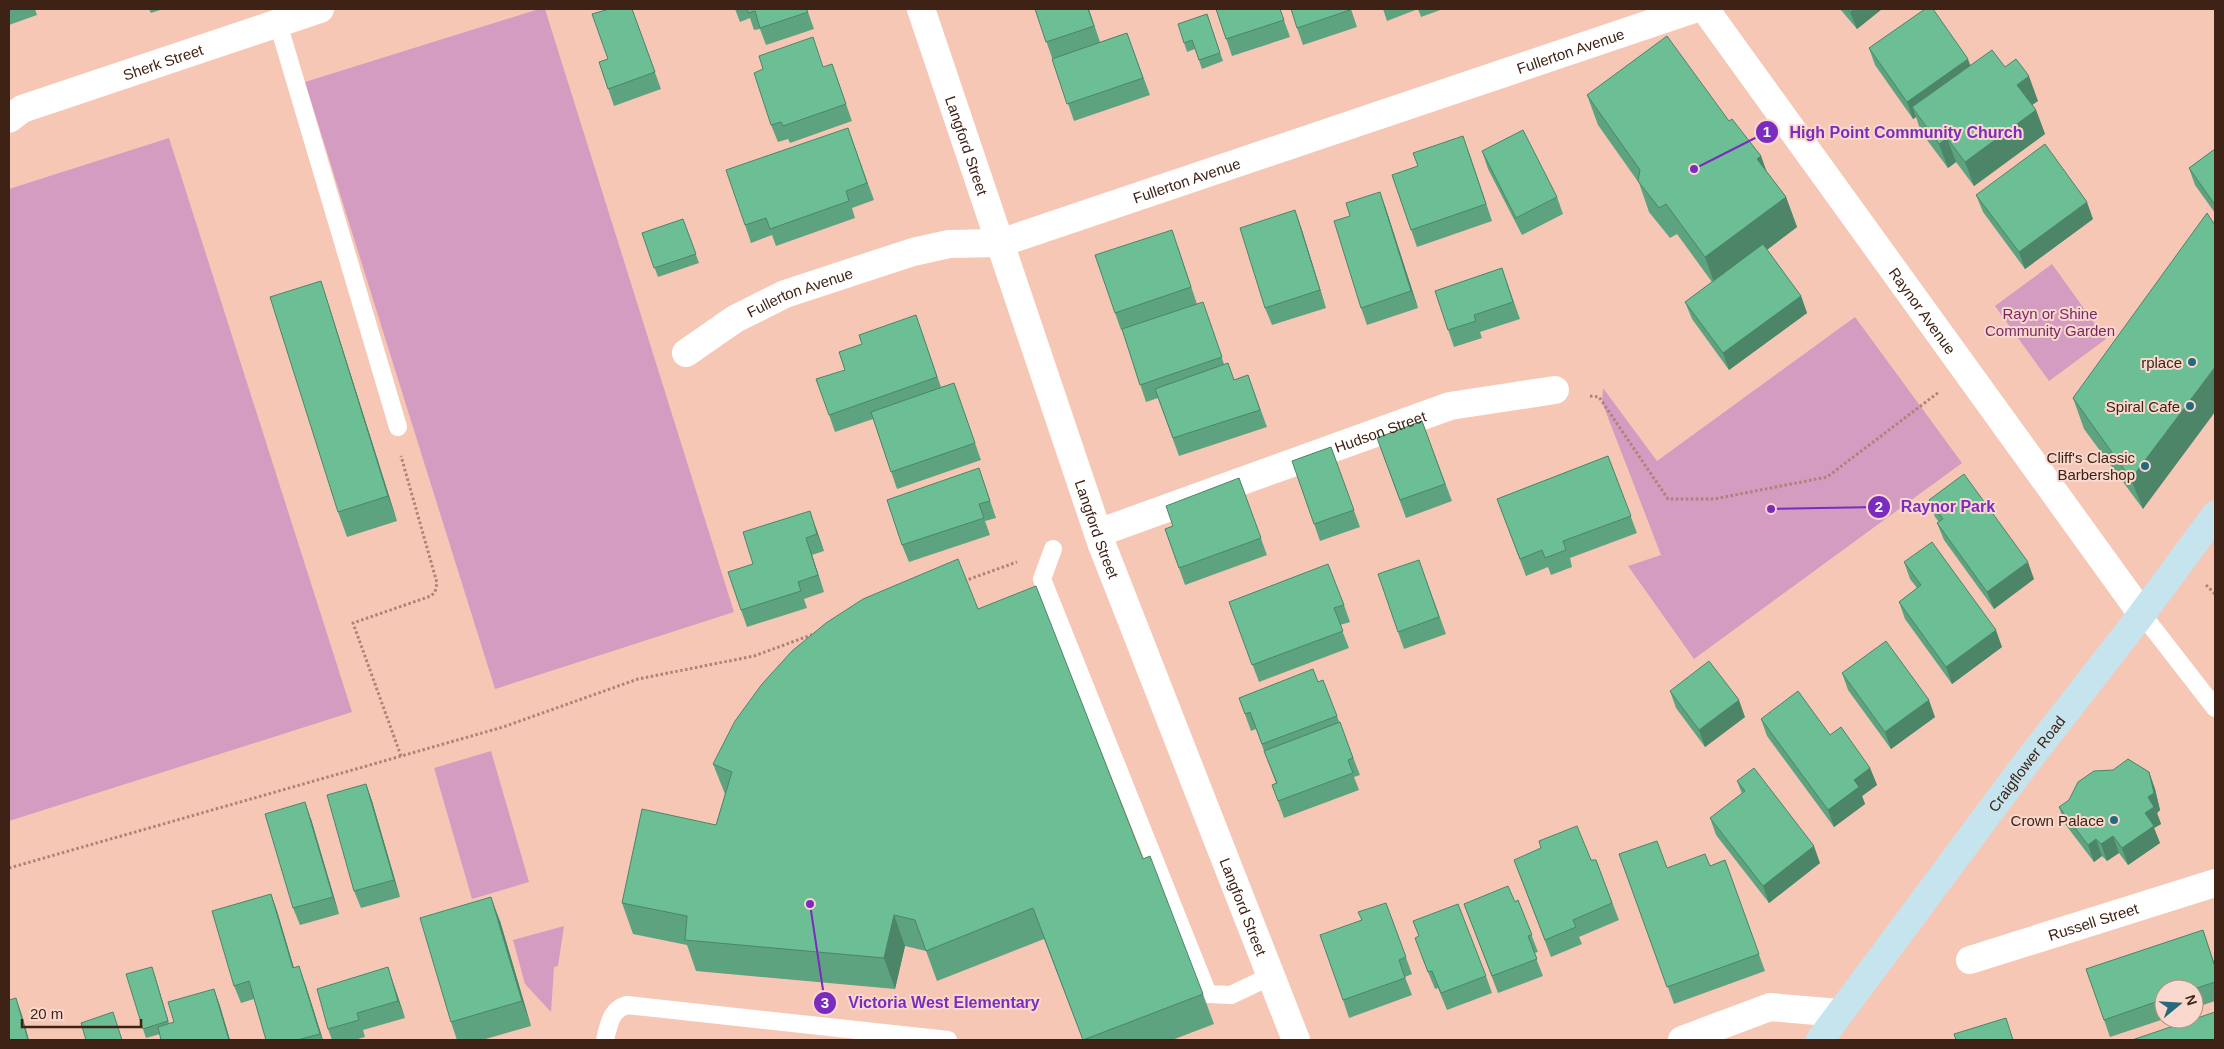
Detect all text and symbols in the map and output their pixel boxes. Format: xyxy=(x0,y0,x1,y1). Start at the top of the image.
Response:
street label: Fullerton Avenue xyxy=(1514,25,1626,77)
street label: Sherk Street xyxy=(121,40,206,83)
street label: Langford Street xyxy=(942,94,992,198)
callout: High Point Community Church xyxy=(1755,117,2032,148)
text: 1 xyxy=(1763,123,1771,140)
text: High Point Community Church xyxy=(1790,124,2022,141)
street label: Fullerton Avenue xyxy=(1131,154,1242,206)
street label: Fullerton Avenue xyxy=(744,264,855,320)
street label: Raynor Avenue xyxy=(1886,264,1960,357)
park label: Rayn or Shine Community Garden xyxy=(1985,305,2115,339)
place label: rplace xyxy=(2141,354,2182,371)
marker: rplace xyxy=(2186,356,2198,368)
place label: Spiral Cafe xyxy=(2106,398,2180,415)
marker: Spiral Cafe xyxy=(2184,400,2196,412)
street label: Hudson Street xyxy=(1332,407,1429,455)
place label: Cliff's Classic Barbershop xyxy=(2047,449,2135,483)
marker: Cliff's Classic Barbershop xyxy=(2139,460,2151,472)
street label: Langford Street xyxy=(1072,477,1123,581)
callout: Raynor Park xyxy=(1866,491,2005,522)
text: 2 xyxy=(1875,498,1883,515)
text: Raynor Park xyxy=(1901,498,1995,515)
street label: Craigflower Road xyxy=(1984,712,2068,815)
place label: Crown Palace xyxy=(2011,812,2104,829)
marker: Crown Palace xyxy=(2108,814,2120,826)
street label: Langford Street xyxy=(1217,855,1271,959)
street label: Russell Street xyxy=(2046,899,2141,943)
north arrow xyxy=(2154,979,2204,1029)
callout: Victoria West Elementary xyxy=(813,987,1049,1018)
text: N xyxy=(2182,993,2201,1007)
text: 3 xyxy=(821,994,829,1011)
text: Victoria West Elementary xyxy=(848,994,1040,1011)
scale bar xyxy=(22,996,141,1028)
text: 20 m xyxy=(30,1005,63,1022)

